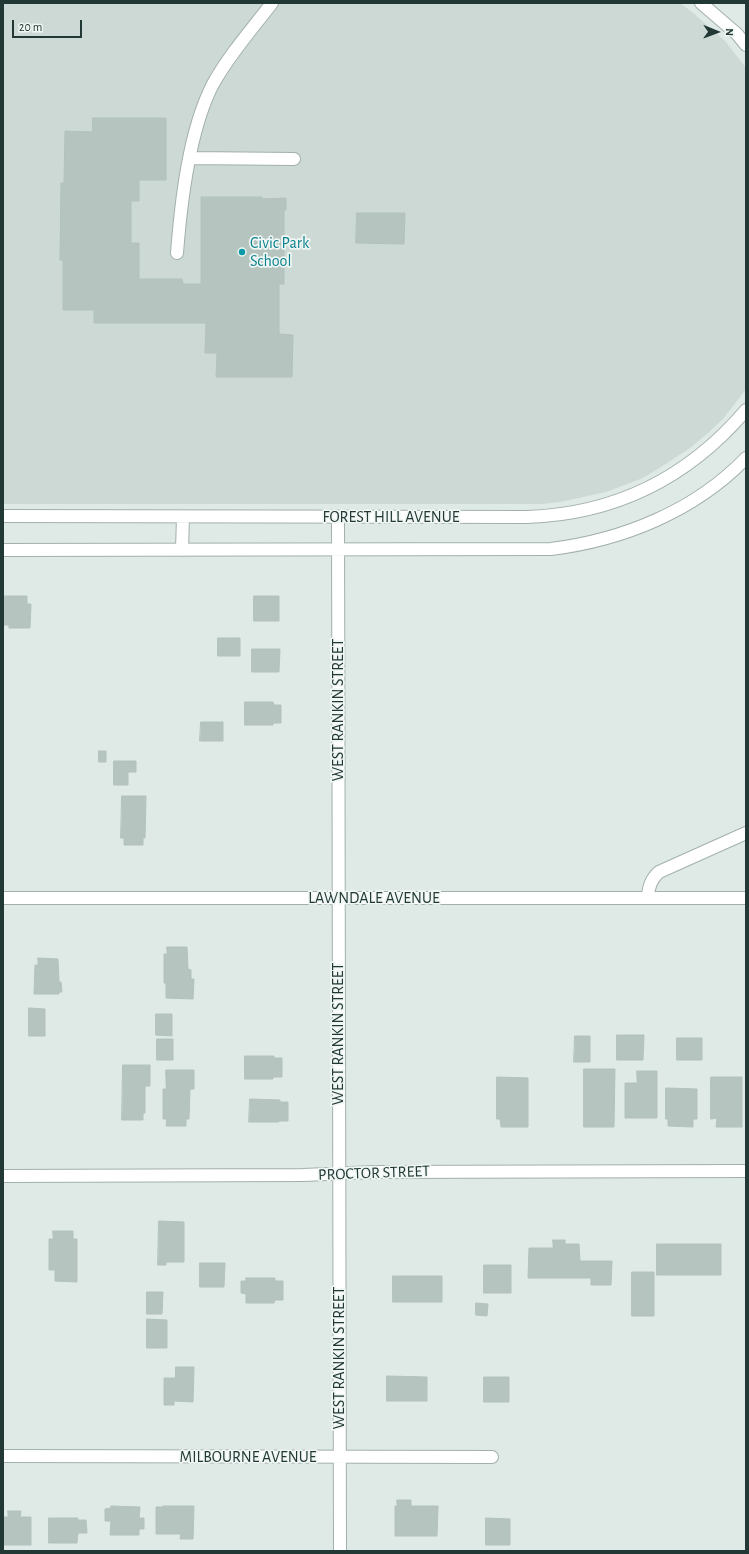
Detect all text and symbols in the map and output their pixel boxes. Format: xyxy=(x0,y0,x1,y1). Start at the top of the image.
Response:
scale bar xyxy=(14,12,84,38)
north arrow xyxy=(697,12,737,52)
text: 20 m xyxy=(19,21,42,33)
text: N xyxy=(724,28,735,36)
place label: Civic Park School xyxy=(250,233,309,271)
marker: Civic Park School xyxy=(237,247,247,257)
street label: FOREST HILL AVENUE xyxy=(323,507,459,527)
street label: WEST RANKIN STREET xyxy=(328,639,348,781)
street label: LAWNDALE AVENUE xyxy=(308,888,440,908)
street label: WEST RANKIN STREET xyxy=(328,963,348,1105)
street label: PROCTOR STREET xyxy=(318,1161,430,1185)
street label: WEST RANKIN STREET xyxy=(329,1287,349,1429)
street label: MILBOURNE AVENUE xyxy=(180,1447,316,1467)

